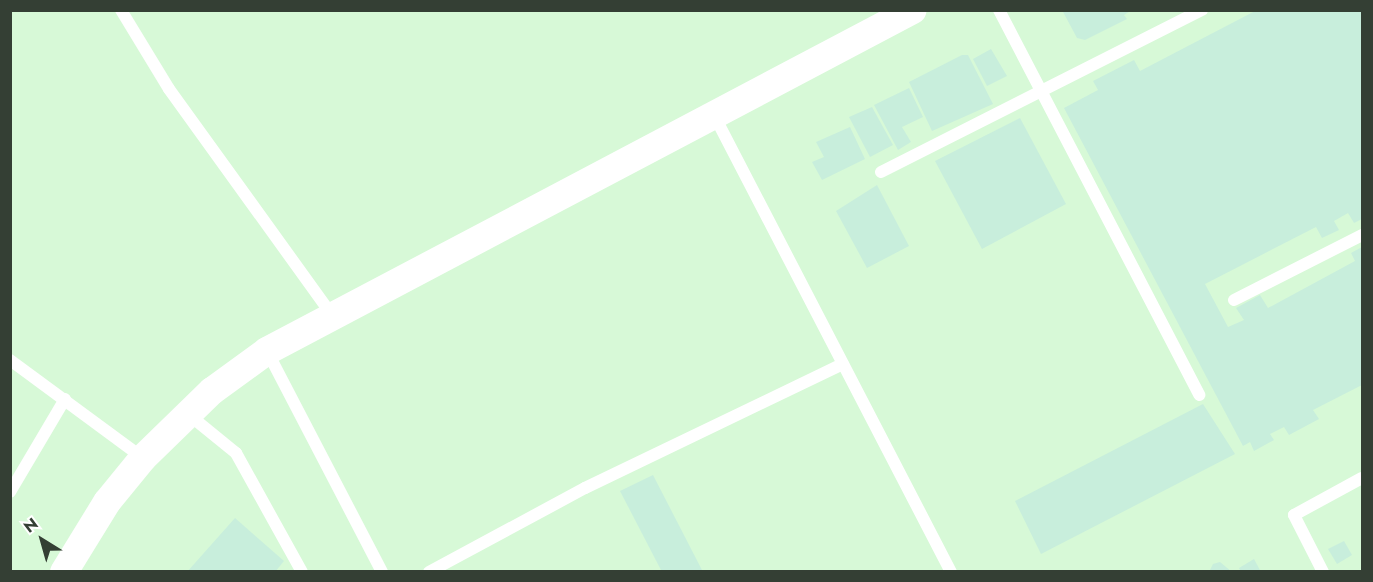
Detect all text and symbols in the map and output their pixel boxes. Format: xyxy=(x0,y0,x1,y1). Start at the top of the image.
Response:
north arrow xyxy=(12,510,72,570)
text: N xyxy=(19,512,43,538)

